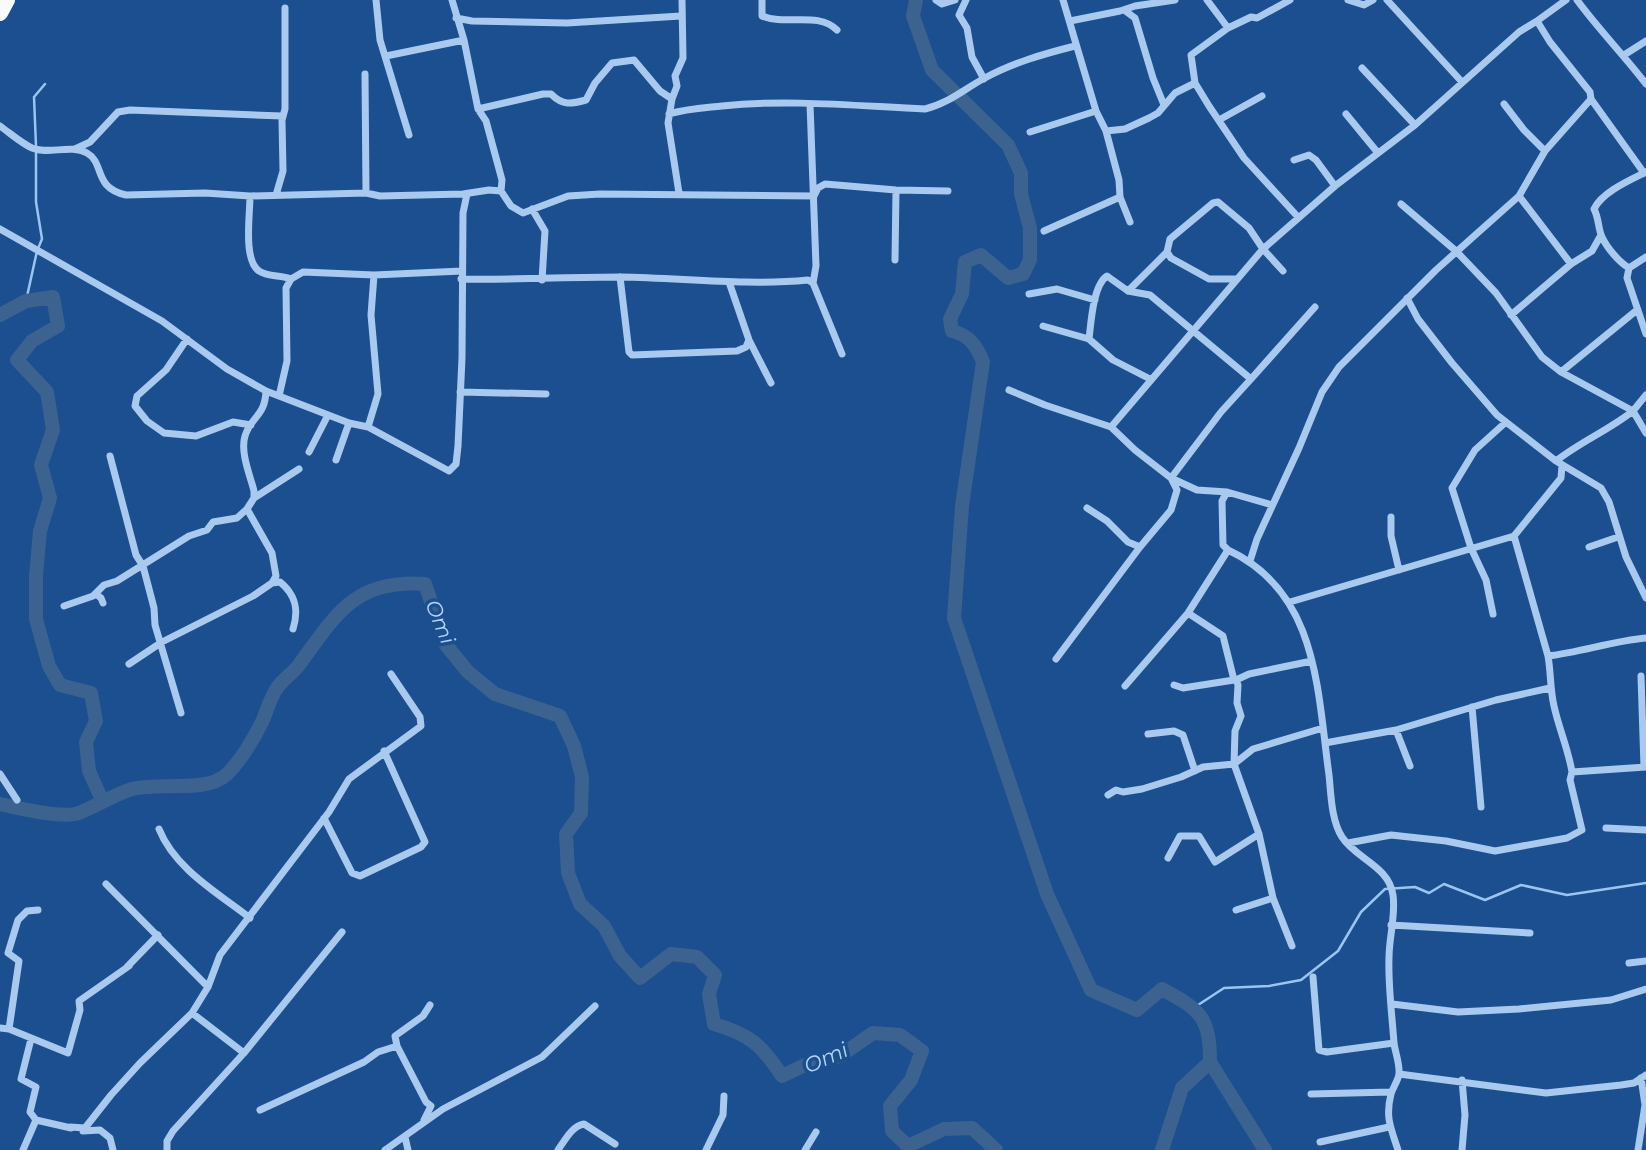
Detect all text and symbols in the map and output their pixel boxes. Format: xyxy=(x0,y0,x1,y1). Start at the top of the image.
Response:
water label: Omi xyxy=(420,596,461,648)
water label: Omi xyxy=(800,1037,852,1078)

